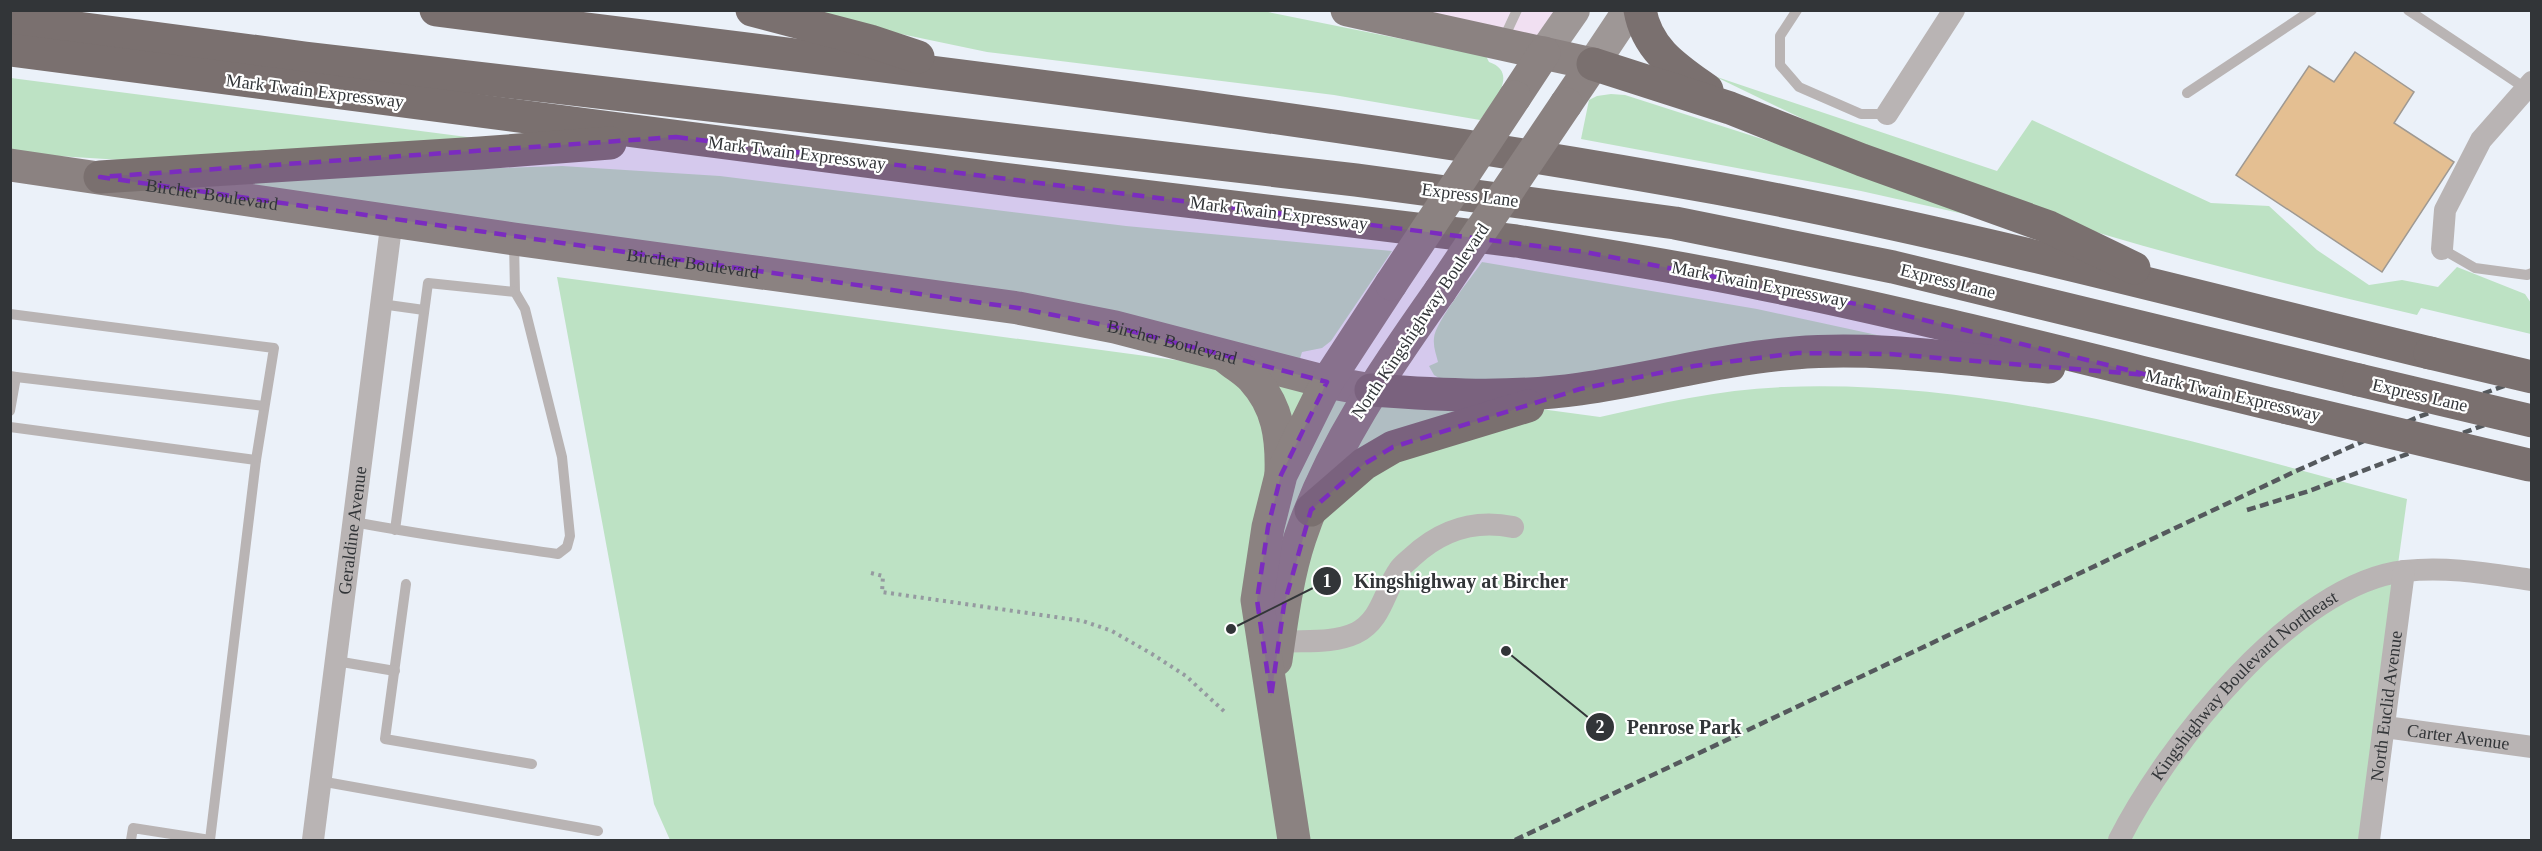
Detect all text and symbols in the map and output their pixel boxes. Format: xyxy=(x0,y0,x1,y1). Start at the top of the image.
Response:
street label: Mark Twain Expressway xyxy=(225,70,405,112)
street label: Mark Twain Expressway xyxy=(707,132,887,174)
street label: Bircher Boulevard xyxy=(144,175,279,214)
street label: Express Lane xyxy=(1420,179,1520,211)
street label: Mark Twain Expressway xyxy=(1189,192,1369,234)
street label: North Kingshighway Boulevard xyxy=(1347,220,1493,422)
street label: Bircher Boulevard xyxy=(625,245,760,282)
street label: Mark Twain Expressway xyxy=(1670,257,1850,311)
street label: Express Lane xyxy=(1898,260,1998,302)
street label: Bircher Boulevard xyxy=(1105,316,1239,368)
street label: Mark Twain Expressway xyxy=(2143,365,2323,425)
street label: Express Lane xyxy=(2370,374,2470,416)
street label: Geraldine Avenue xyxy=(334,465,370,596)
callout: Kingshighway at Bircher xyxy=(1312,562,1580,600)
text: Kingshighway at Bircher xyxy=(1354,570,1568,593)
text: 1 xyxy=(1323,571,1332,591)
street label: Kingshighway Boulevard Northeast xyxy=(2147,587,2341,784)
street label: North Euclid Avenue xyxy=(2367,630,2406,783)
callout: Penrose Park xyxy=(1585,708,1753,746)
text: Penrose Park xyxy=(1627,716,1742,738)
text: 2 xyxy=(1596,717,1605,737)
street label: Carter Avenue xyxy=(2406,720,2511,754)

